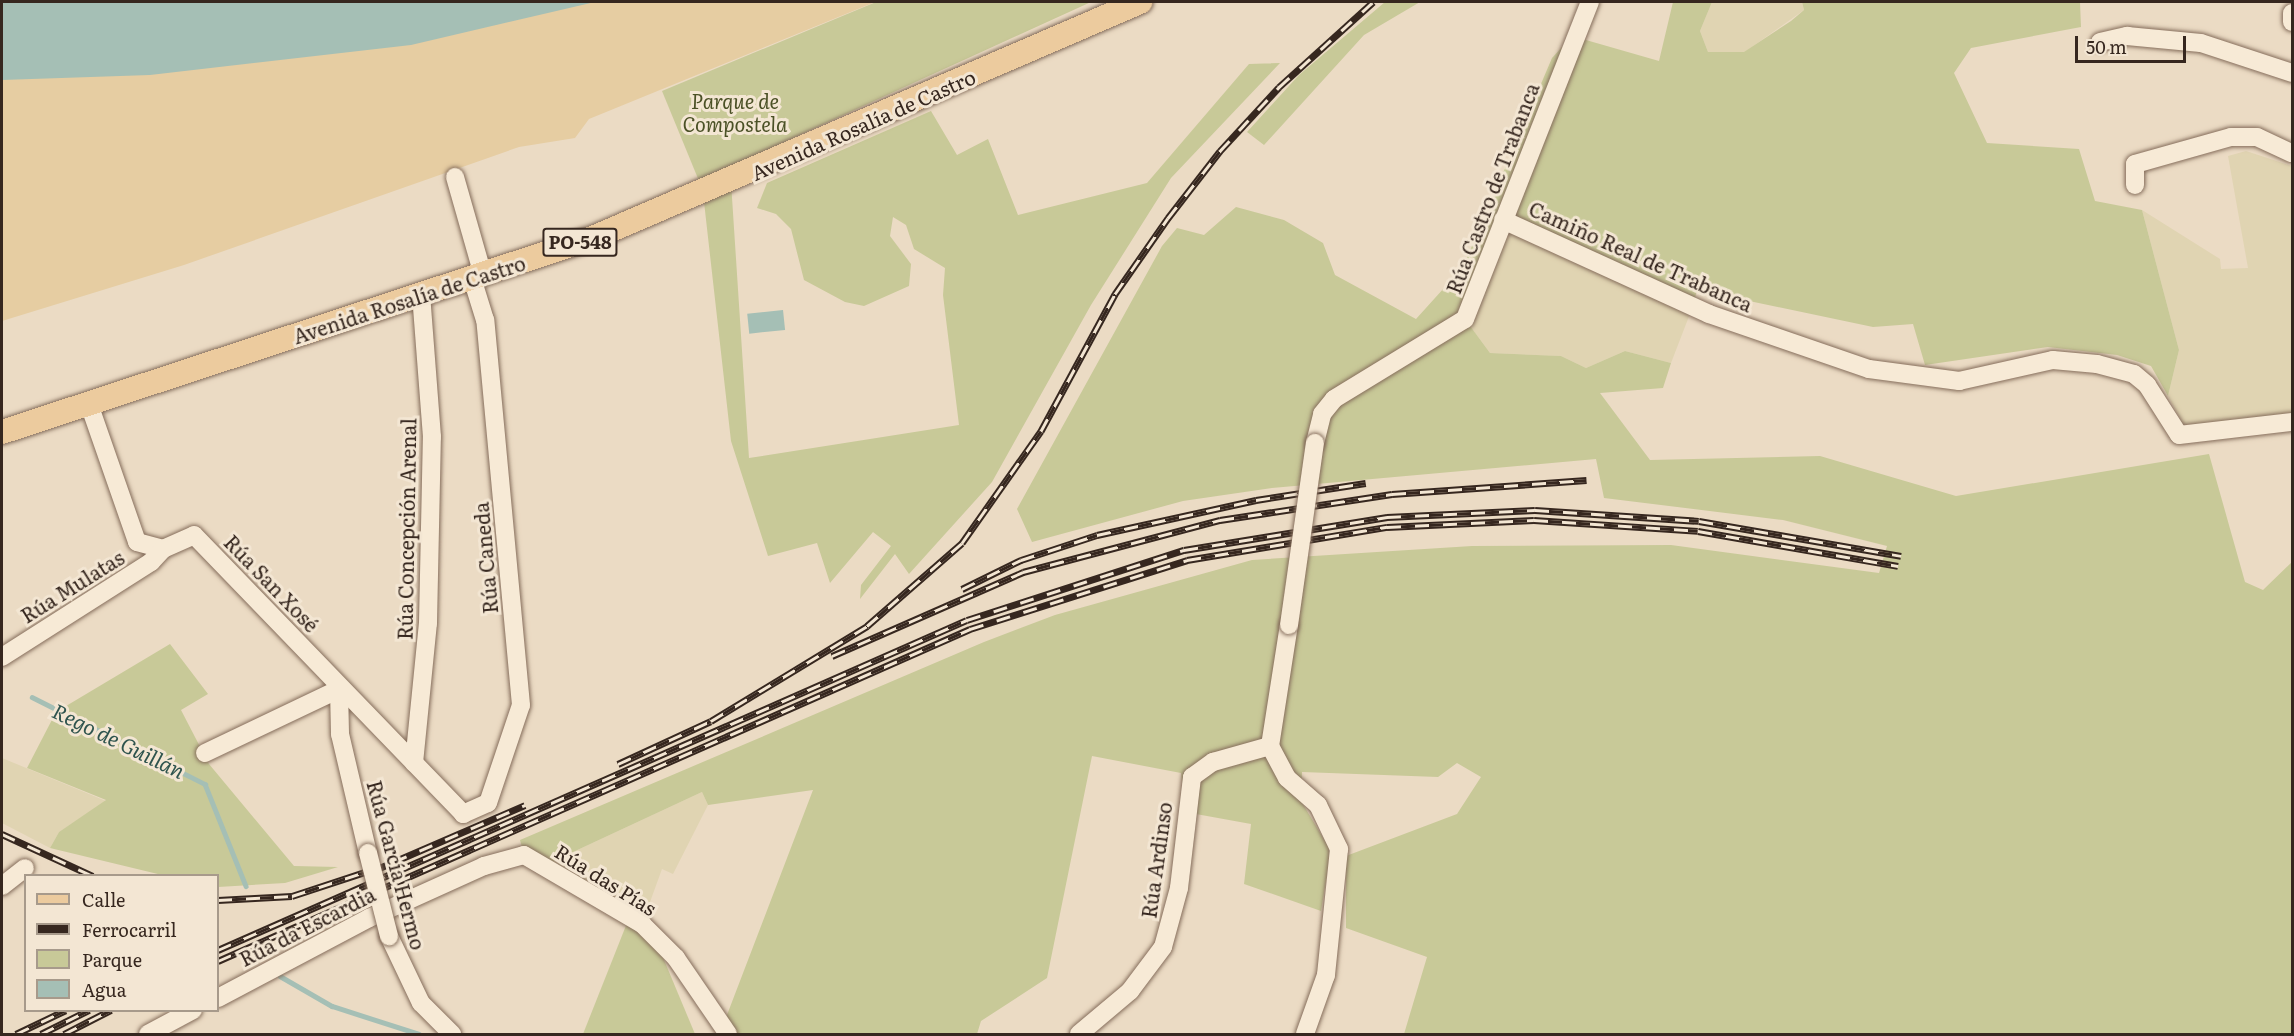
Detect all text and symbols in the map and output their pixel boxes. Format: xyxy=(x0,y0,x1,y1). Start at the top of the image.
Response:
scale bar xyxy=(2078,24,2189,62)
text: 50 m xyxy=(2086,33,2127,60)
street label: Avenida Rosalía de Castro xyxy=(747,64,979,184)
street label: Rúa Castro de Trabanca xyxy=(1441,79,1543,297)
park label: Parque de Compostela xyxy=(683,88,787,135)
street label: Camiño Real de Trabanca xyxy=(1526,196,1756,316)
road number: PO-548 xyxy=(541,227,619,257)
street label: Avenida Rosalía de Castro xyxy=(290,250,528,348)
street label: Rúa Concepción Arenal xyxy=(392,418,420,640)
street label: Rúa Caneda xyxy=(468,501,502,615)
street label: Rúa San Xosé xyxy=(220,530,324,636)
street label: Rúa Mulatas xyxy=(16,545,128,627)
water label: Rego de Guillán xyxy=(49,697,189,783)
street label: Rúa García Hermo xyxy=(363,778,431,952)
street label: Rúa Ardinso xyxy=(1136,800,1176,920)
street label: Rúa das Pías xyxy=(551,838,661,920)
legend xyxy=(24,874,219,1012)
street label: Rúa da Escardia xyxy=(235,881,379,971)
text: Calle xyxy=(82,886,125,913)
text: Ferrocarril xyxy=(82,916,176,943)
text: Parque xyxy=(82,946,142,973)
text: Agua xyxy=(82,976,126,1003)

